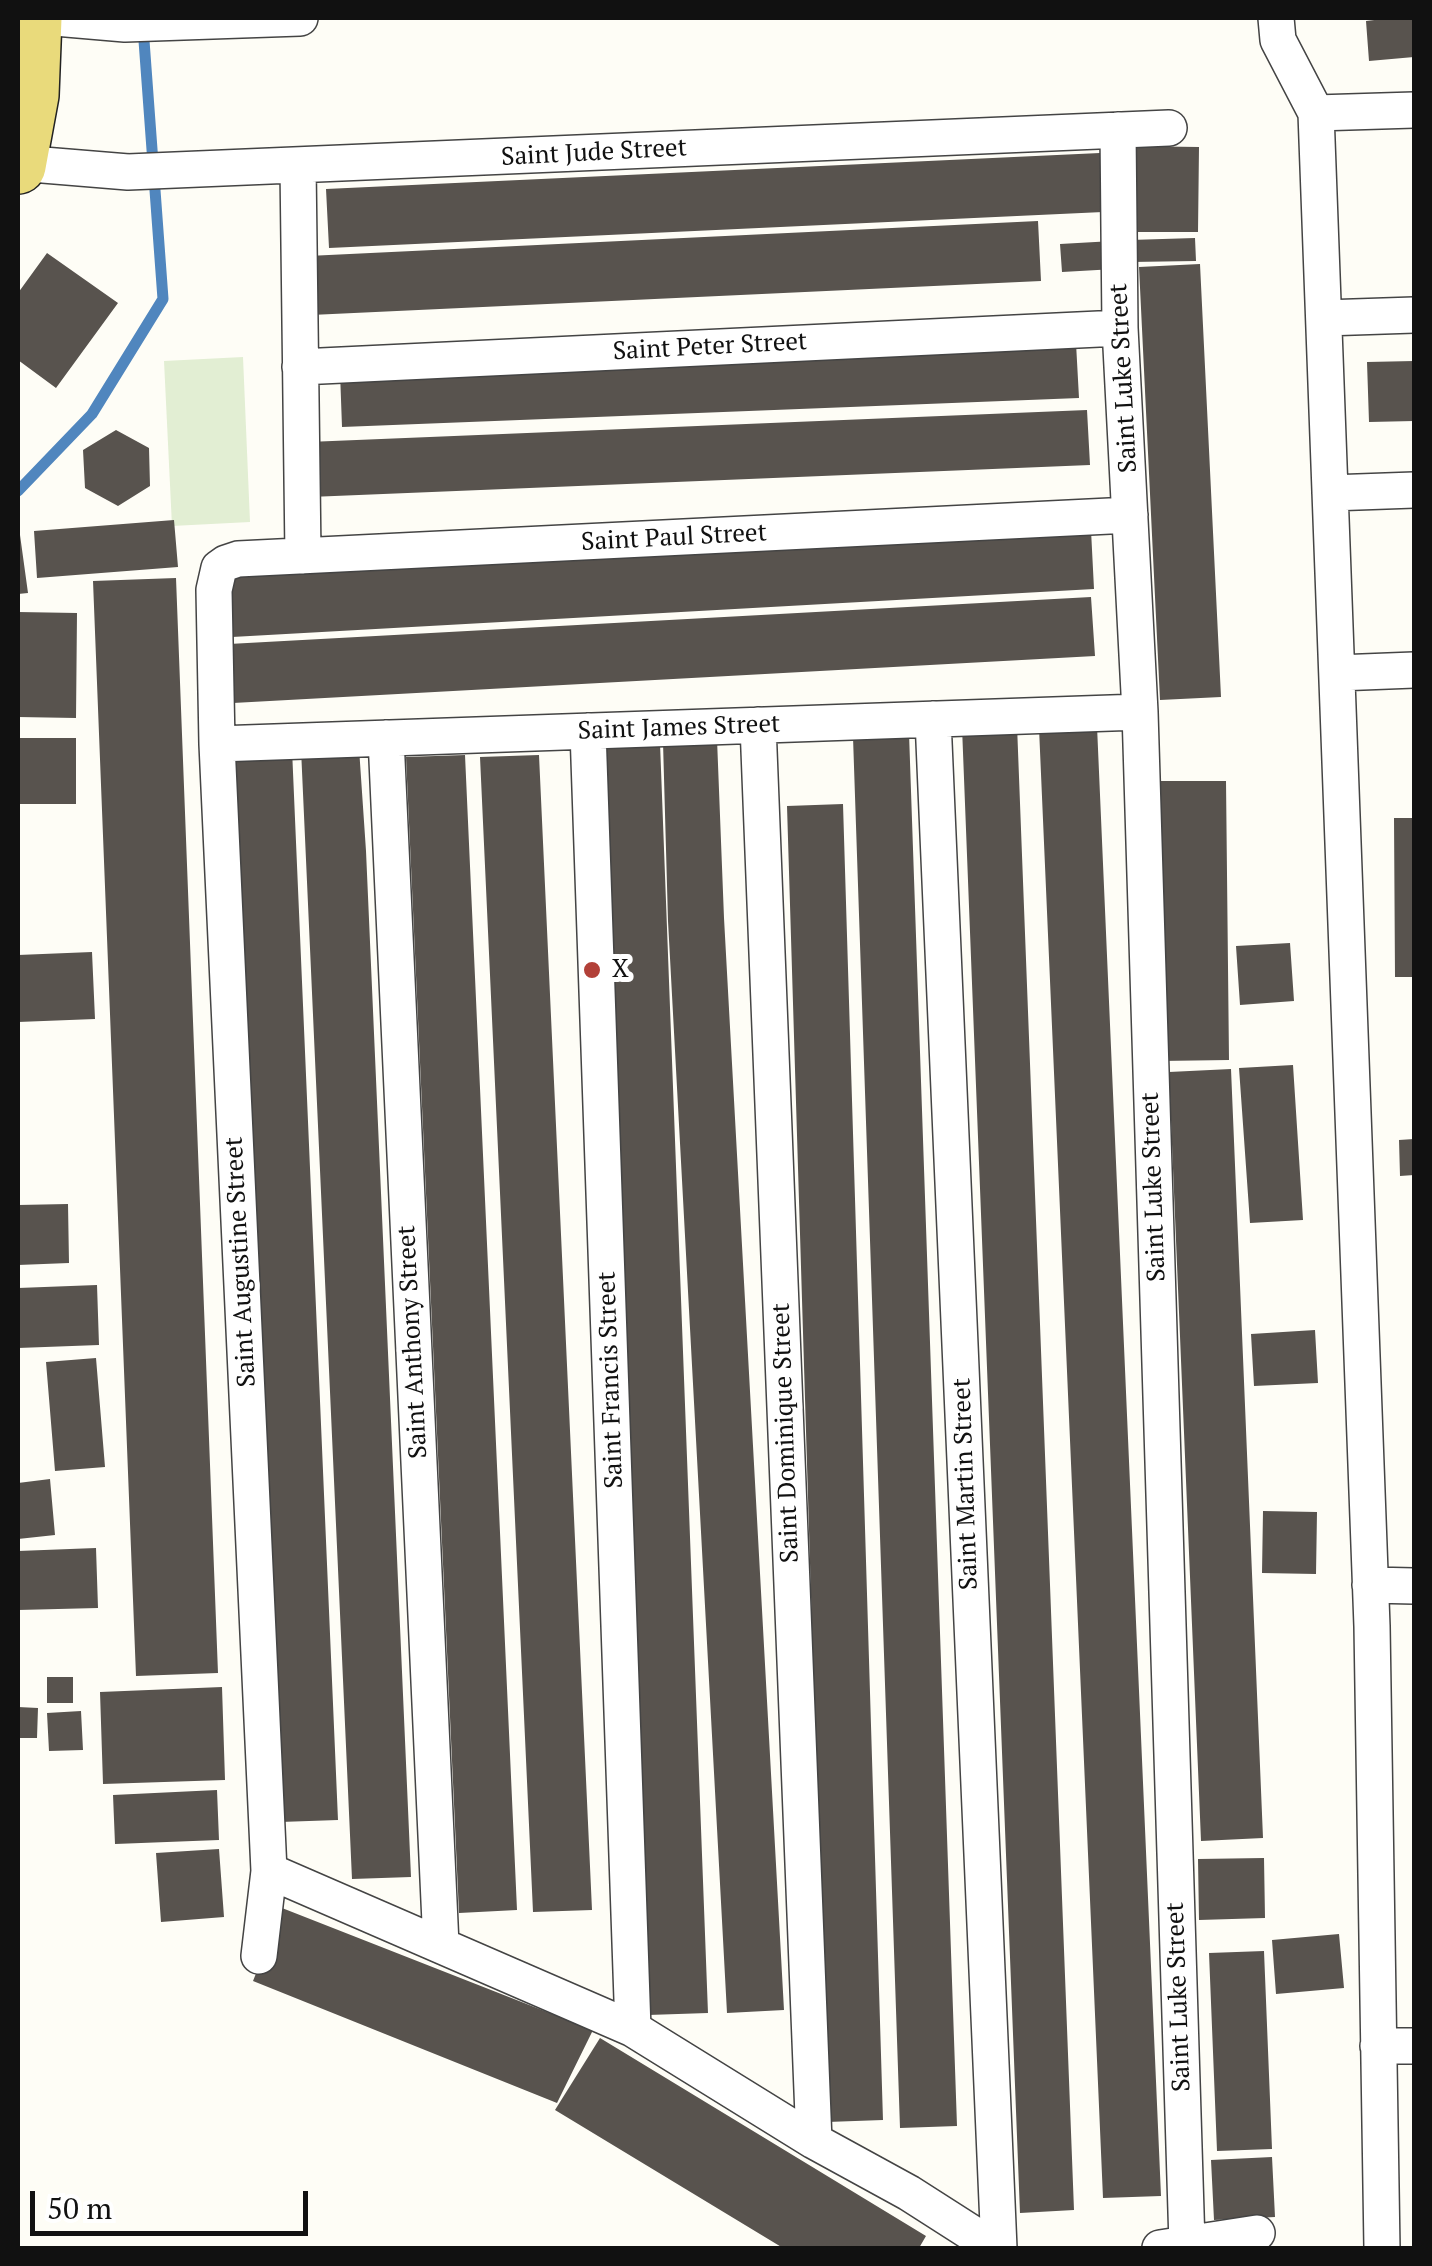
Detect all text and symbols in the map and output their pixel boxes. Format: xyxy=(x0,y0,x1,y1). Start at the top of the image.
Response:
street label: Saint Jude Street xyxy=(500,133,688,173)
street label: Saint Luke Street xyxy=(1104,282,1144,474)
street label: Saint Peter Street xyxy=(612,327,808,367)
street label: Saint Paul Street xyxy=(580,518,768,558)
street label: Saint James Street xyxy=(577,709,781,747)
place label: X xyxy=(612,955,629,985)
marker: X xyxy=(581,959,603,981)
street label: Saint Luke Street xyxy=(1136,1092,1172,1282)
street label: Saint Augustine Street xyxy=(219,1136,263,1388)
street label: Saint Anthony Street xyxy=(392,1225,434,1459)
street label: Saint Francis Street xyxy=(592,1271,630,1489)
street label: Saint Dominique Street xyxy=(766,1302,806,1564)
street label: Saint Martin Street xyxy=(947,1378,985,1590)
street label: Saint Luke Street xyxy=(1161,1902,1197,2092)
scale bar xyxy=(35,2171,312,2233)
text: 50 m xyxy=(47,2188,112,2228)

